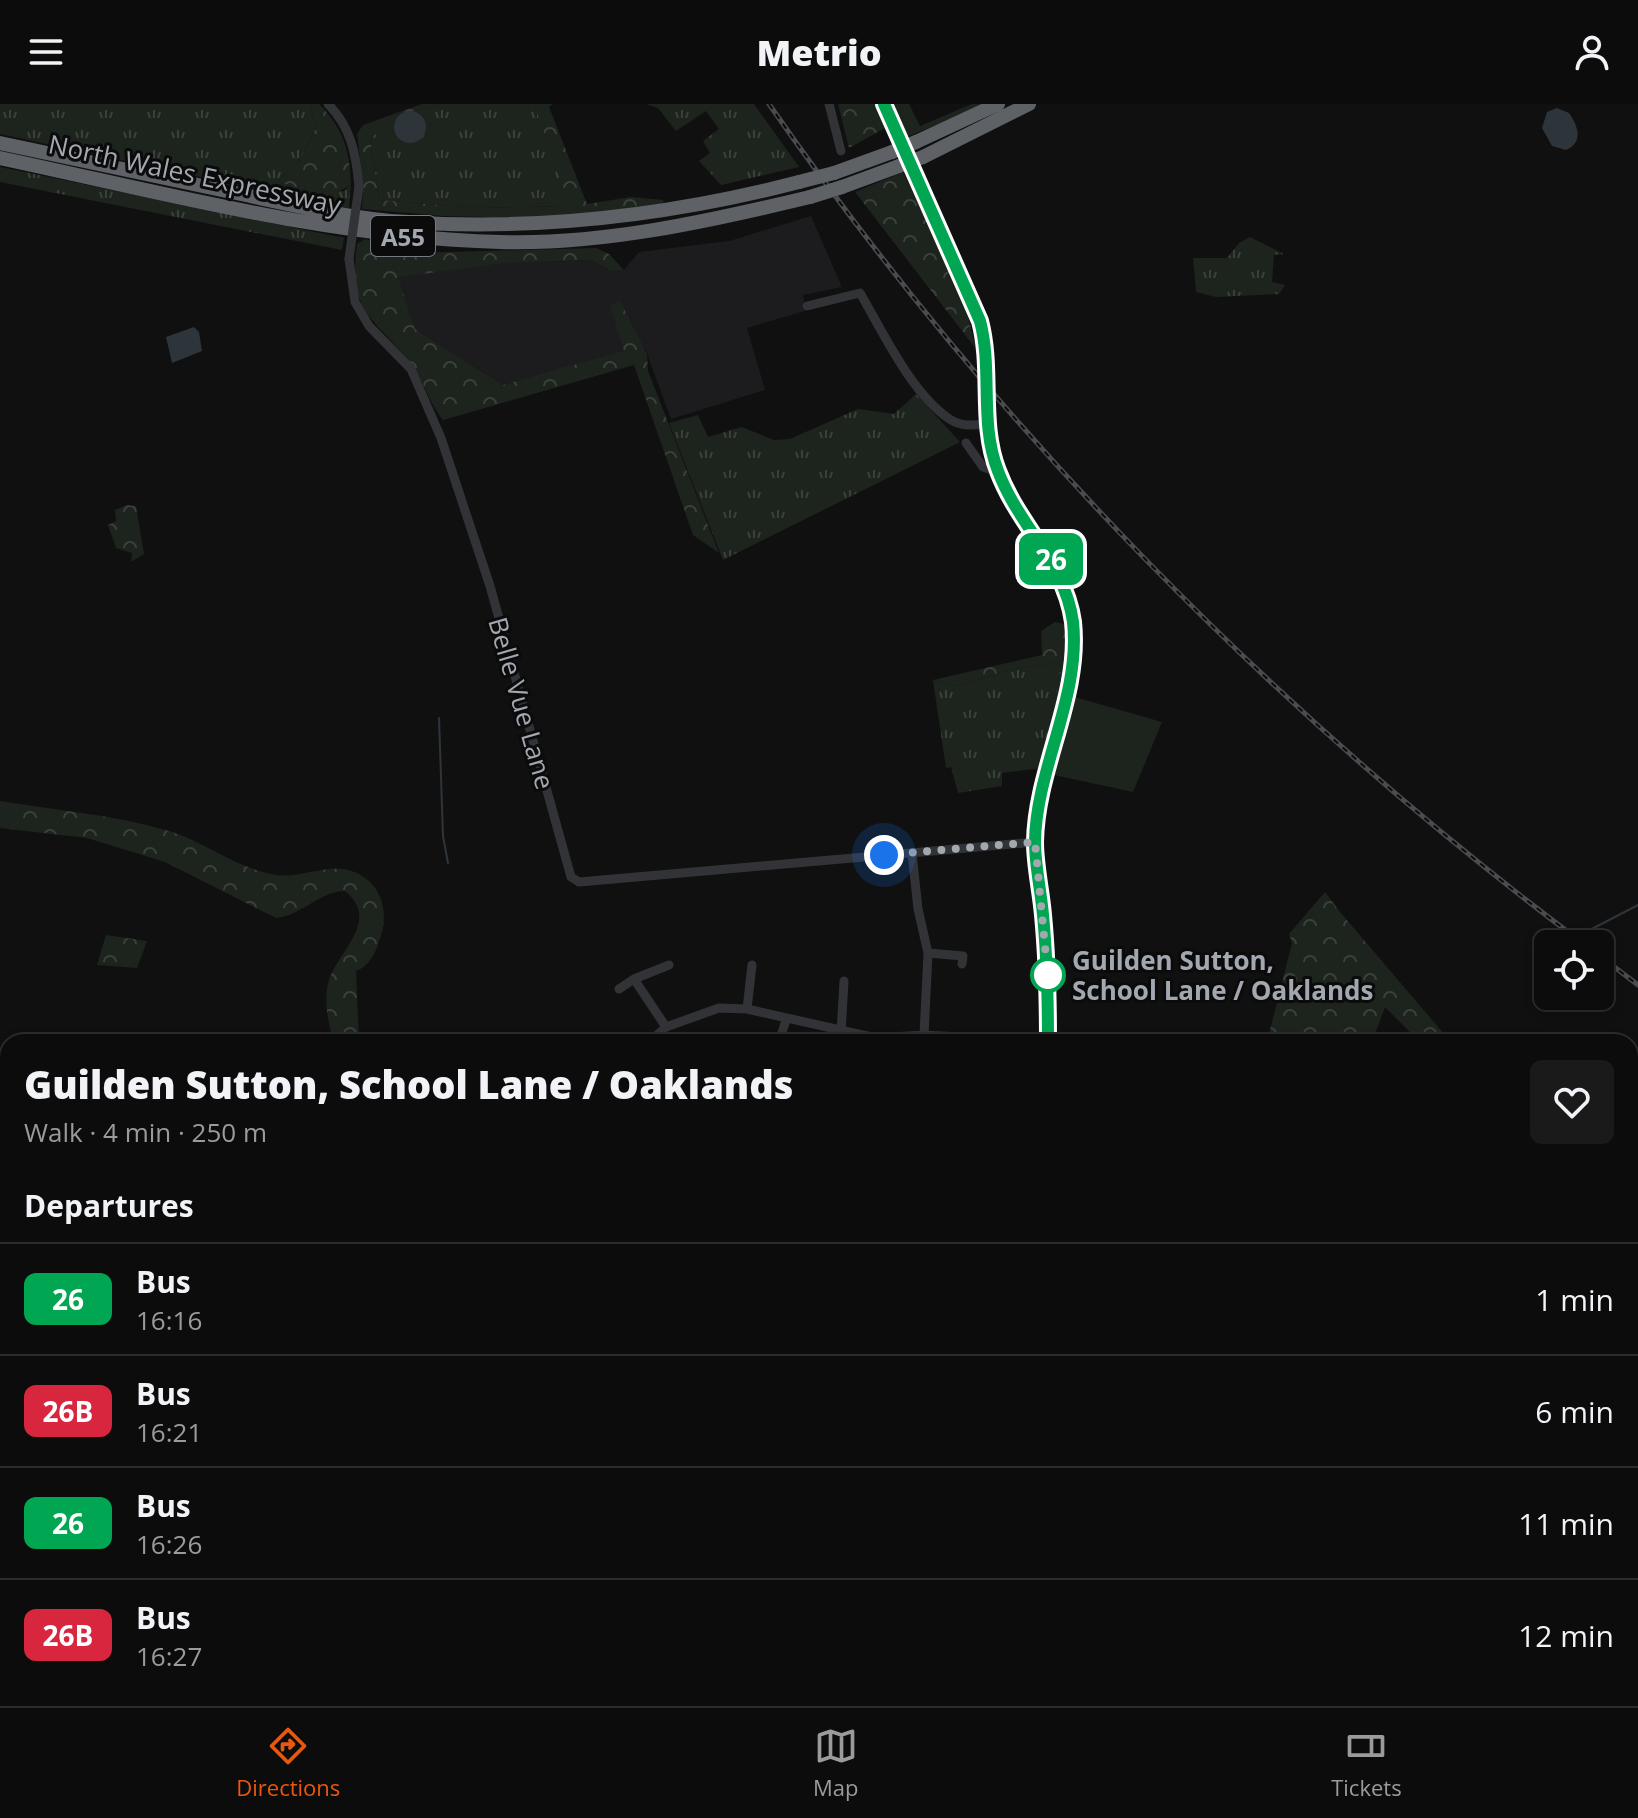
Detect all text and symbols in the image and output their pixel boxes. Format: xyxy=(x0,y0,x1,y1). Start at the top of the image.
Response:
text: Metrio xyxy=(756,28,882,77)
icon: menu xyxy=(24,30,68,74)
icon: person xyxy=(1570,30,1614,74)
street label: North Wales Expressway xyxy=(45,125,346,223)
road number: A55 xyxy=(371,216,435,256)
line badge: 26 xyxy=(1015,533,1087,585)
text: 26 xyxy=(1035,540,1067,578)
street label: Belle Vue Lane xyxy=(480,613,564,793)
your location xyxy=(864,835,904,875)
map controls xyxy=(1534,930,1614,1010)
button: locate xyxy=(1534,930,1614,1010)
place label: Guilden Sutton, School Lane / Oaklands xyxy=(1072,942,1373,1008)
marker: Guilden Sutton, School Lane / Oaklands xyxy=(1031,958,1065,992)
text: Guilden Sutton, School Lane / Oaklands xyxy=(24,1058,793,1110)
button: heart xyxy=(1530,1060,1614,1144)
text: Walk · 4 min · 250 m xyxy=(24,1114,267,1150)
text: Departures xyxy=(24,1185,194,1226)
text: Bus xyxy=(136,1261,191,1302)
text: 1 min xyxy=(1535,1279,1614,1320)
text: 26 xyxy=(52,1280,84,1318)
text: 16:16 xyxy=(136,1302,202,1338)
text: Bus xyxy=(136,1373,191,1414)
text: 6 min xyxy=(1535,1391,1614,1432)
text: 26B xyxy=(43,1392,93,1430)
text: 16:21 xyxy=(136,1414,202,1450)
text: Bus xyxy=(136,1485,191,1526)
text: 11 min xyxy=(1518,1503,1614,1544)
text: 26 xyxy=(52,1504,84,1542)
text: 16:26 xyxy=(136,1526,202,1562)
text: Bus xyxy=(136,1597,191,1638)
text: 12 min xyxy=(1518,1615,1614,1656)
text: 26B xyxy=(43,1616,93,1654)
text: 16:27 xyxy=(136,1638,202,1674)
tab: Directions xyxy=(236,1724,340,1802)
tab: Map xyxy=(813,1724,859,1802)
tab: Tickets xyxy=(1331,1724,1402,1802)

